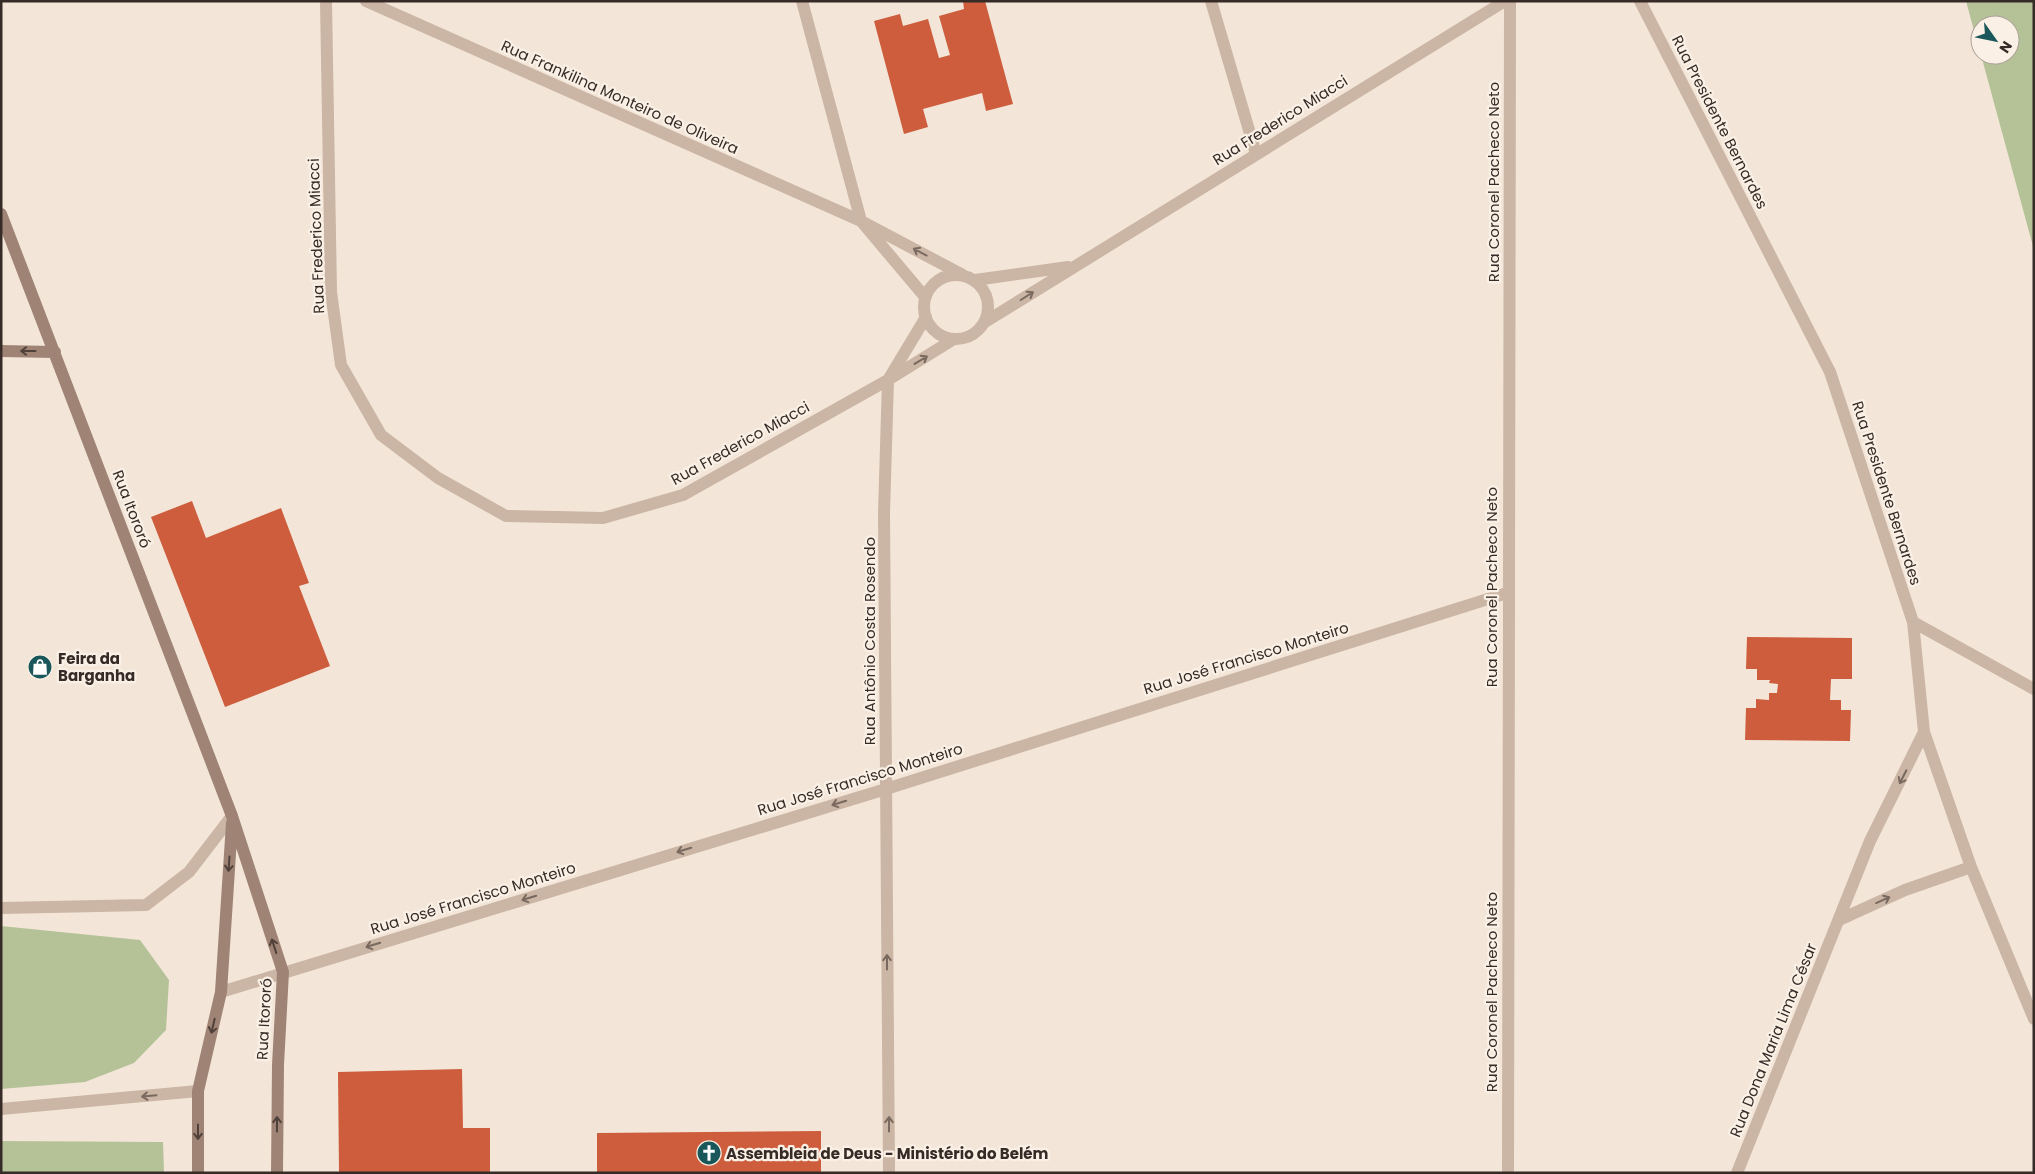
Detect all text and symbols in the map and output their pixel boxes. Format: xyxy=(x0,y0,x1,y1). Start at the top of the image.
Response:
north arrow xyxy=(1970,15,2020,65)
street label: Rua Presidente Bernardes xyxy=(1667,31,1773,213)
street label: Rua Frankilina Monteiro de Oliveira xyxy=(498,35,742,159)
text: N xyxy=(1995,37,2017,57)
street label: Rua Frederico Miacci xyxy=(1209,70,1351,170)
street label: Rua Coronel Pacheco Neto xyxy=(1483,82,1504,282)
street label: Rua Frederico Miacci xyxy=(303,158,329,314)
one-way arrow xyxy=(912,247,927,257)
one-way arrow xyxy=(1019,290,1033,300)
one-way arrow xyxy=(20,346,36,356)
one-way arrow xyxy=(914,354,928,364)
street label: Rua Frederico Miacci xyxy=(667,396,813,490)
street label: Rua Presidente Bernardes xyxy=(1847,398,1927,588)
street label: Rua Itororó xyxy=(108,467,156,551)
street label: Rua Coronel Pacheco Neto xyxy=(1481,487,1502,687)
street label: Rua Antônio Costa Rosendo xyxy=(859,537,880,745)
street label: Rua José Francisco Monteiro xyxy=(1141,617,1351,699)
place label: Feira da Barganha xyxy=(58,648,135,686)
shop icon: Feira da Barganha xyxy=(27,654,53,680)
street label: Rua José Francisco Monteiro xyxy=(755,738,965,820)
one-way arrow xyxy=(1898,769,1908,784)
one-way arrow xyxy=(832,798,848,808)
one-way arrow xyxy=(676,846,692,856)
one-way arrow xyxy=(224,856,233,872)
street label: Rua José Francisco Monteiro xyxy=(368,857,578,939)
street label: Rua Coronel Pacheco Neto xyxy=(1481,892,1502,1092)
one-way arrow xyxy=(521,893,537,903)
one-way arrow xyxy=(1875,895,1890,905)
one-way arrow xyxy=(269,938,279,954)
street label: Rua Dona Maria Lima César xyxy=(1724,939,1822,1140)
one-way arrow xyxy=(366,941,381,950)
one-way arrow xyxy=(883,954,892,970)
street label: Rua Itororó xyxy=(251,977,277,1061)
one-way arrow xyxy=(208,1017,217,1033)
one-way arrow xyxy=(141,1091,157,1100)
one-way arrow xyxy=(272,1116,282,1132)
one-way arrow xyxy=(884,1116,894,1132)
one-way arrow xyxy=(193,1124,203,1140)
church icon: Assembleia de Deus - Ministério do Belém xyxy=(696,1140,722,1166)
place label: Assembleia de Deus - Ministério do Belém xyxy=(726,1143,1049,1164)

